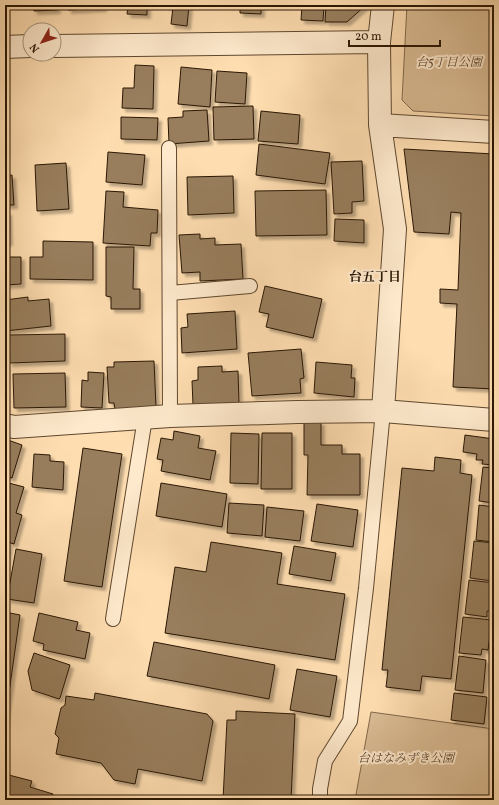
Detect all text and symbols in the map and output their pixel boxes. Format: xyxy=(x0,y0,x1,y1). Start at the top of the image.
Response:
north arrow xyxy=(22,22,62,62)
scale bar xyxy=(349,22,440,48)
text: 20 m xyxy=(355,29,382,45)
text: N xyxy=(27,40,44,55)
park label: 台5丁目公園 xyxy=(416,55,484,71)
district label: 台五丁目 xyxy=(349,269,401,287)
park label: 台はなみずき公園 xyxy=(358,751,456,767)

